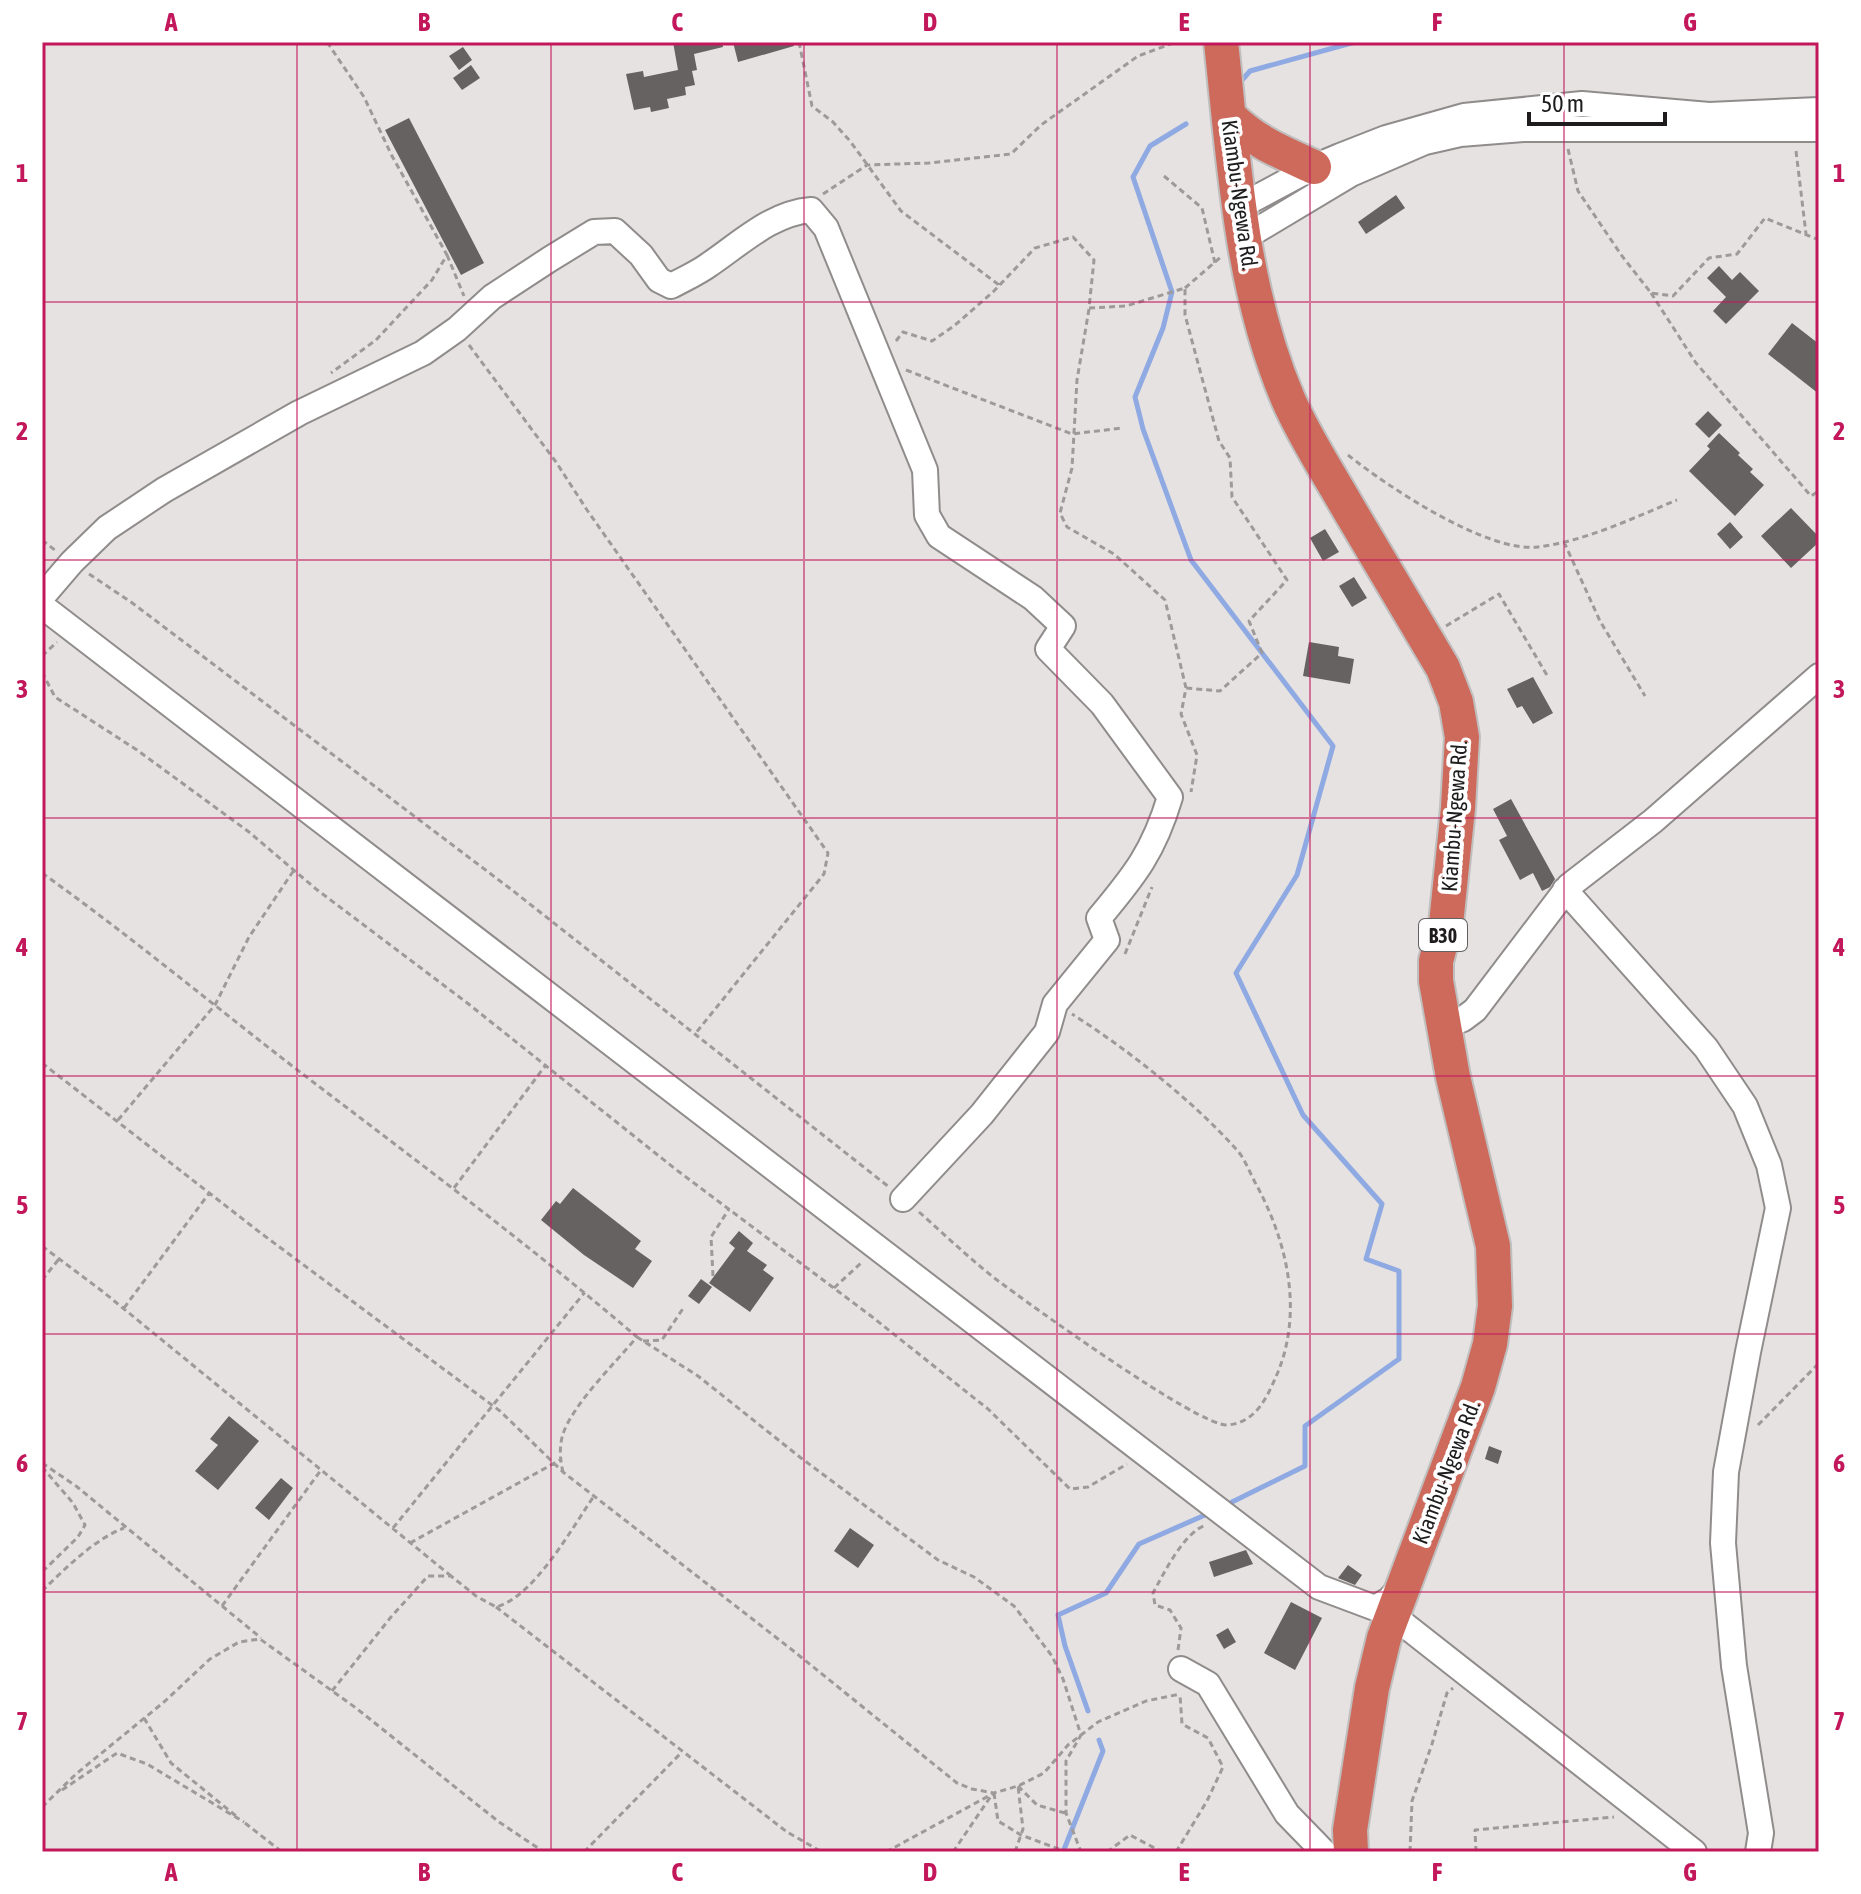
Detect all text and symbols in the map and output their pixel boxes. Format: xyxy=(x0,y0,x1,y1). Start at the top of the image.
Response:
text: A xyxy=(164,7,178,37)
text: B xyxy=(418,7,431,37)
text: C xyxy=(671,7,683,37)
text: D xyxy=(923,7,937,37)
text: E xyxy=(1178,7,1190,37)
text: F xyxy=(1432,7,1443,37)
text: G xyxy=(1683,7,1697,37)
scale bar xyxy=(1529,76,1665,126)
text: 50 m xyxy=(1541,90,1584,117)
street label: Kiambu-Ngewa Rd. xyxy=(1217,118,1263,272)
text: 1 xyxy=(16,158,28,188)
text: 1 xyxy=(1833,158,1845,188)
text: 2 xyxy=(16,416,28,446)
text: 2 xyxy=(1833,416,1845,446)
text: 3 xyxy=(16,674,28,704)
text: 3 xyxy=(1833,674,1845,704)
street label: Kiambu-Ngewa Rd. xyxy=(1436,739,1472,893)
road number: B30 xyxy=(1419,919,1467,951)
text: 4 xyxy=(15,932,28,962)
text: 4 xyxy=(1832,932,1845,962)
text: 5 xyxy=(16,1190,28,1220)
text: 5 xyxy=(1833,1190,1845,1220)
street label: Kiambu-Ngewa Rd. xyxy=(1407,1396,1485,1547)
text: 6 xyxy=(16,1448,28,1478)
text: 6 xyxy=(1833,1448,1845,1478)
text: 7 xyxy=(16,1706,28,1736)
text: 7 xyxy=(1833,1706,1845,1736)
text: A xyxy=(164,1857,178,1887)
text: B xyxy=(418,1857,431,1887)
text: C xyxy=(671,1857,683,1887)
text: D xyxy=(923,1857,937,1887)
text: E xyxy=(1178,1857,1190,1887)
text: F xyxy=(1432,1857,1443,1887)
text: G xyxy=(1683,1857,1697,1887)

